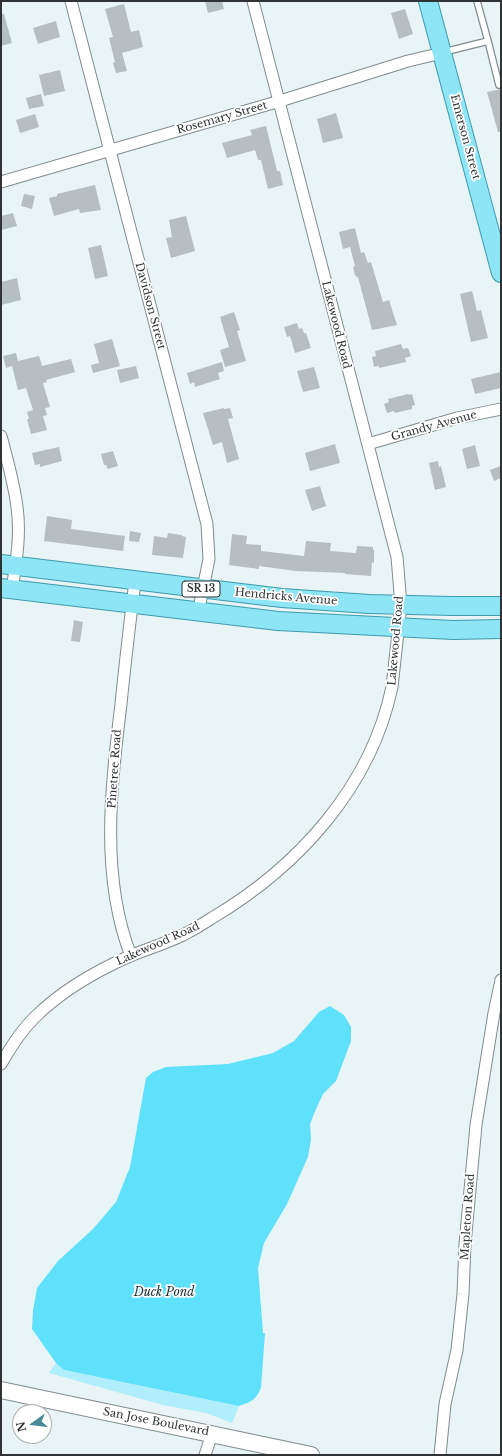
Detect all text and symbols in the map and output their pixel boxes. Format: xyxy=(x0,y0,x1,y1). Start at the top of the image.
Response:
street label: Emerson Street xyxy=(447,93,483,181)
street label: Rosemary Street xyxy=(175,99,269,137)
street label: Davidson Street xyxy=(132,261,168,351)
street label: Lakewood Road xyxy=(319,280,353,370)
street label: Grandy Avenue xyxy=(390,408,478,444)
road number: SR 13 xyxy=(182,581,220,597)
street label: Hendricks Avenue xyxy=(234,586,338,608)
street label: Lakewood Road xyxy=(386,596,406,686)
street label: Pinetree Road xyxy=(106,729,124,809)
street label: Lakewood Road xyxy=(114,920,202,968)
street label: Mapleton Road xyxy=(458,1173,478,1261)
water label: Duck Pond xyxy=(134,1286,194,1300)
north arrow xyxy=(12,1404,52,1444)
street label: San Jose Boulevard xyxy=(102,1405,210,1439)
text: N xyxy=(13,1420,29,1433)

